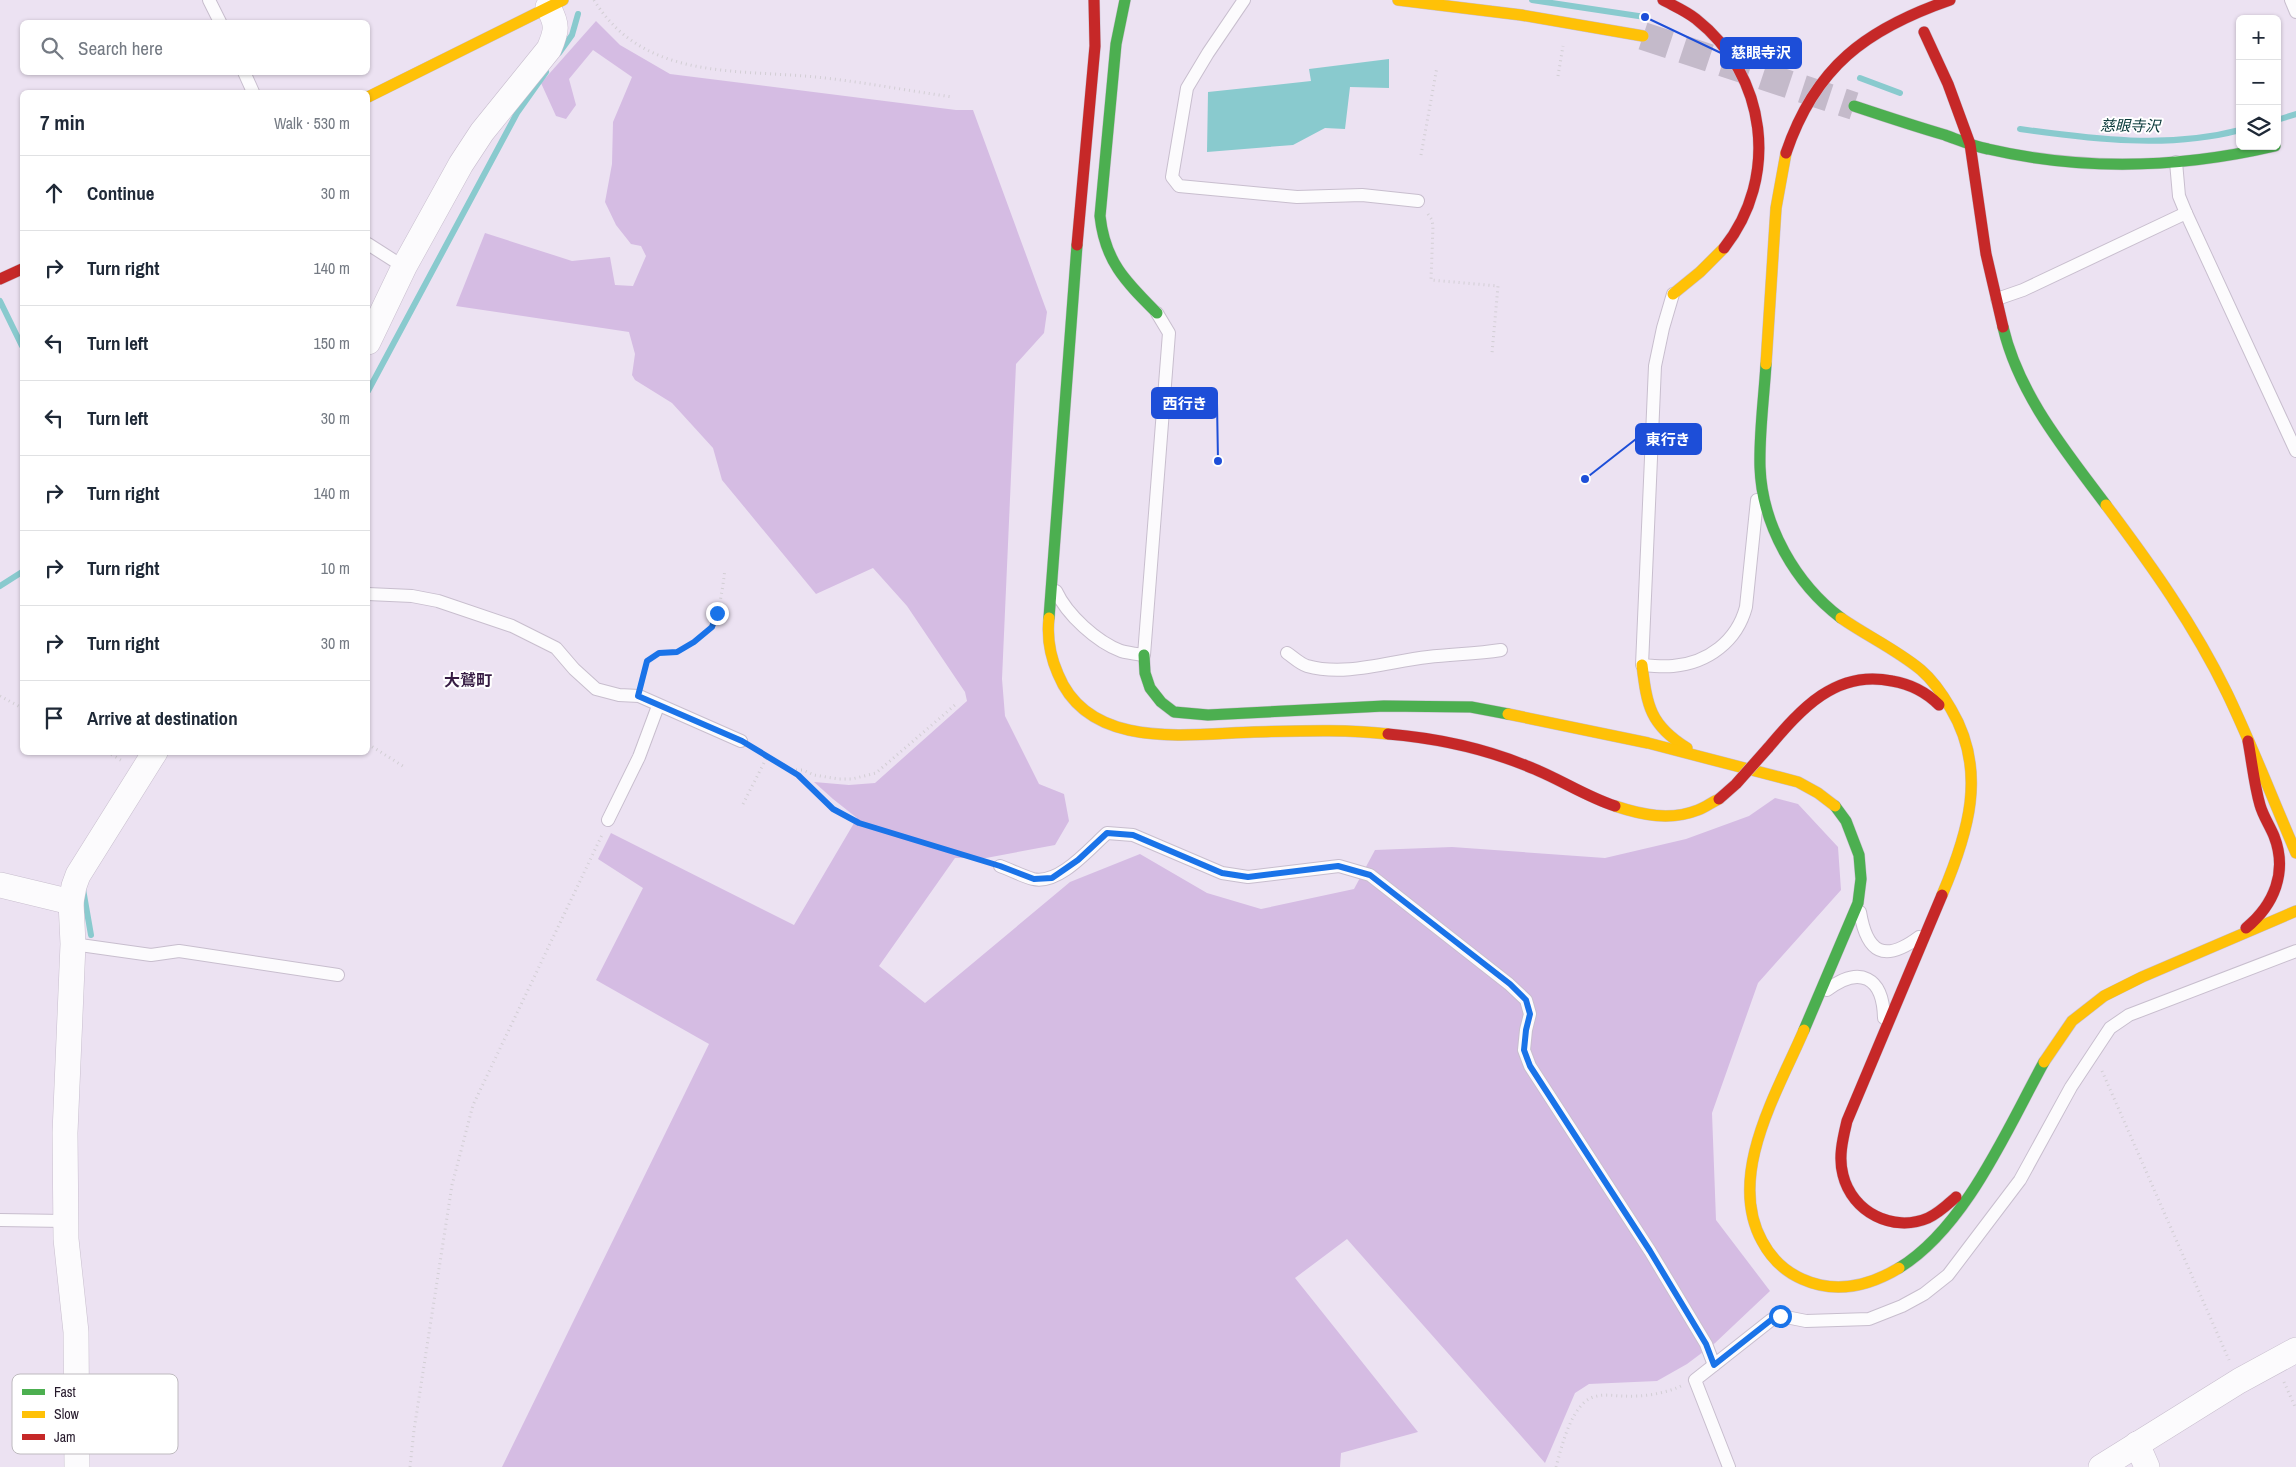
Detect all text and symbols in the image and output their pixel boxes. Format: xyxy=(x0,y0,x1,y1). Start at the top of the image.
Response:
map controls xyxy=(2236,15,2281,150)
button: + xyxy=(2236,15,2281,60)
search box xyxy=(20,20,370,75)
icon: search xyxy=(38,34,66,62)
text: Search here xyxy=(78,35,163,61)
callout: 慈眼寺沢 xyxy=(1721,38,1801,68)
text: 慈眼寺沢 xyxy=(1731,42,1791,63)
button: − xyxy=(2236,60,2281,105)
button: layers xyxy=(2236,105,2281,150)
text: 7 min xyxy=(40,108,85,137)
text: Walk · 530 m xyxy=(274,112,350,134)
water label: 慈眼寺沢 xyxy=(2100,114,2162,137)
icon: ahead xyxy=(40,179,68,207)
text: Continue xyxy=(87,180,155,206)
text: 30 m xyxy=(321,182,350,204)
icon: right xyxy=(40,254,68,282)
text: Turn right xyxy=(87,255,159,281)
text: 140 m xyxy=(314,257,350,279)
icon: left xyxy=(40,329,68,357)
text: Turn left xyxy=(87,330,148,356)
text: 150 m xyxy=(314,332,350,354)
callout: 西行き xyxy=(1152,388,1217,418)
text: 西行き xyxy=(1162,393,1208,414)
icon: left xyxy=(40,404,68,432)
text: Turn left xyxy=(87,405,148,431)
text: 30 m xyxy=(321,407,350,429)
callout: 東行き xyxy=(1636,424,1701,454)
text: 東行き xyxy=(1645,429,1691,450)
icon: right xyxy=(40,479,68,507)
text: Turn right xyxy=(87,480,159,506)
text: 140 m xyxy=(314,482,350,504)
icon: right xyxy=(40,554,68,582)
text: Turn right xyxy=(87,555,159,581)
text: 10 m xyxy=(321,557,350,579)
route end xyxy=(706,602,729,625)
icon: right xyxy=(40,629,68,657)
text: Turn right xyxy=(87,630,159,656)
text: 30 m xyxy=(321,632,350,654)
district label: 大鷲町 xyxy=(444,669,492,691)
icon: arrive xyxy=(40,704,68,732)
text: Arrive at destination xyxy=(87,705,238,731)
route start xyxy=(1769,1305,1792,1328)
legend xyxy=(12,1374,178,1454)
text: Fast xyxy=(54,1383,76,1401)
text: Slow xyxy=(54,1405,80,1423)
text: Jam xyxy=(54,1428,76,1446)

